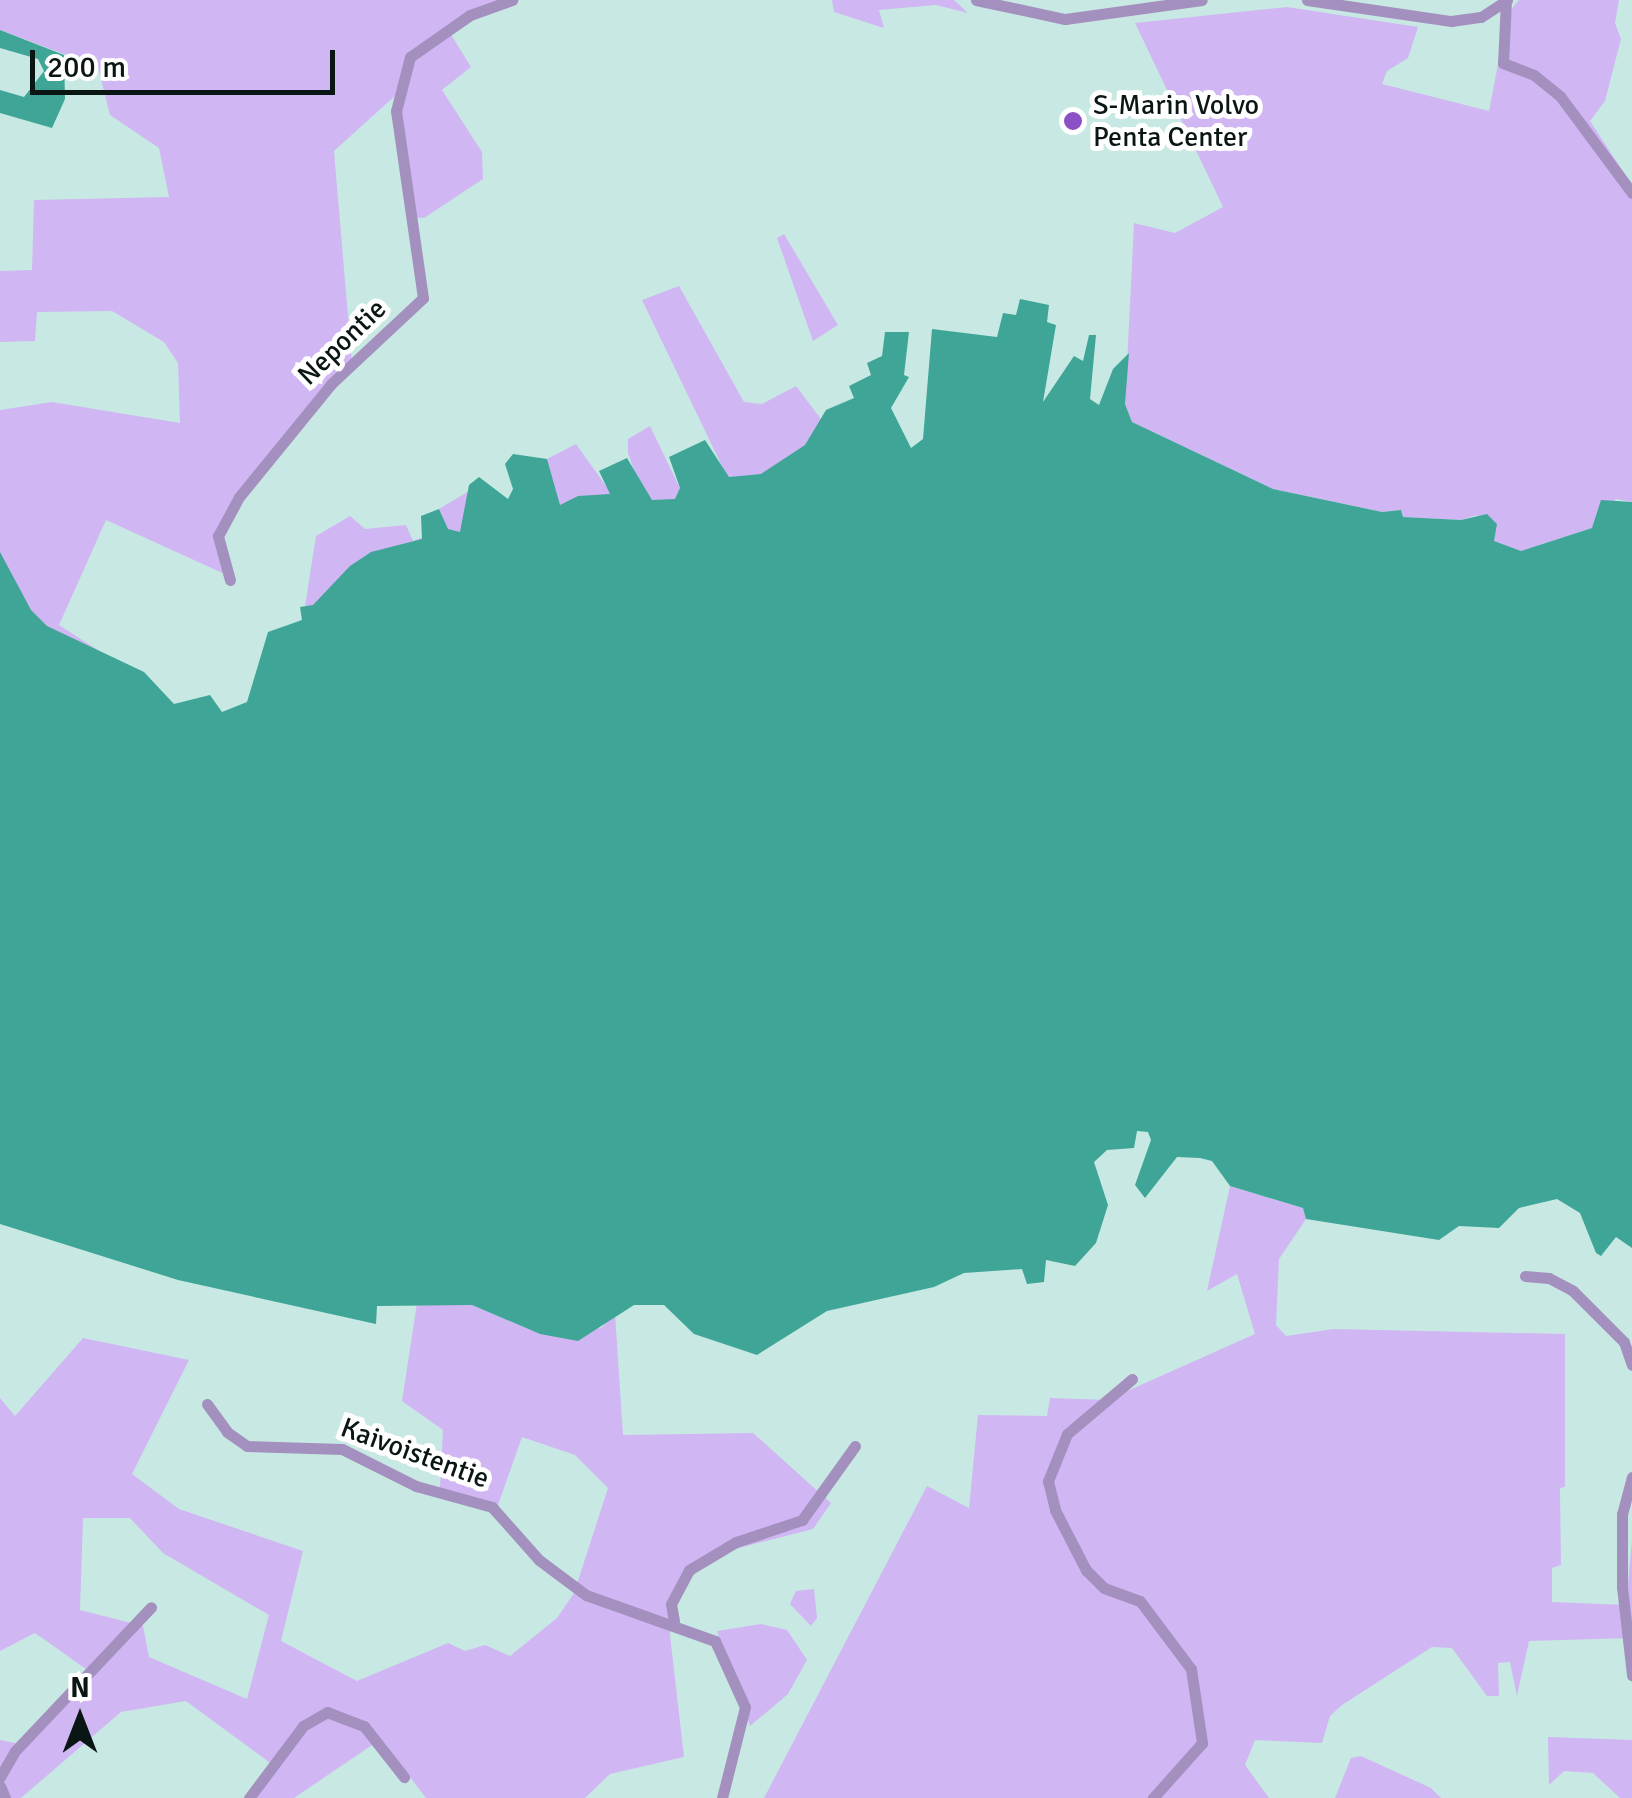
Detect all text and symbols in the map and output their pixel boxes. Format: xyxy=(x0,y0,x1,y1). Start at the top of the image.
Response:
scale bar xyxy=(35,30,340,92)
text: 200 m xyxy=(47,49,126,86)
place label: S-Marin Volvo Penta Center xyxy=(1093,88,1259,154)
marker: S-Marin Volvo Penta Center xyxy=(1062,110,1084,132)
street label: Nepontie xyxy=(291,292,393,392)
street label: Kaivoistentie xyxy=(336,1411,494,1495)
north arrow xyxy=(30,1668,130,1768)
text: N xyxy=(70,1671,90,1705)

